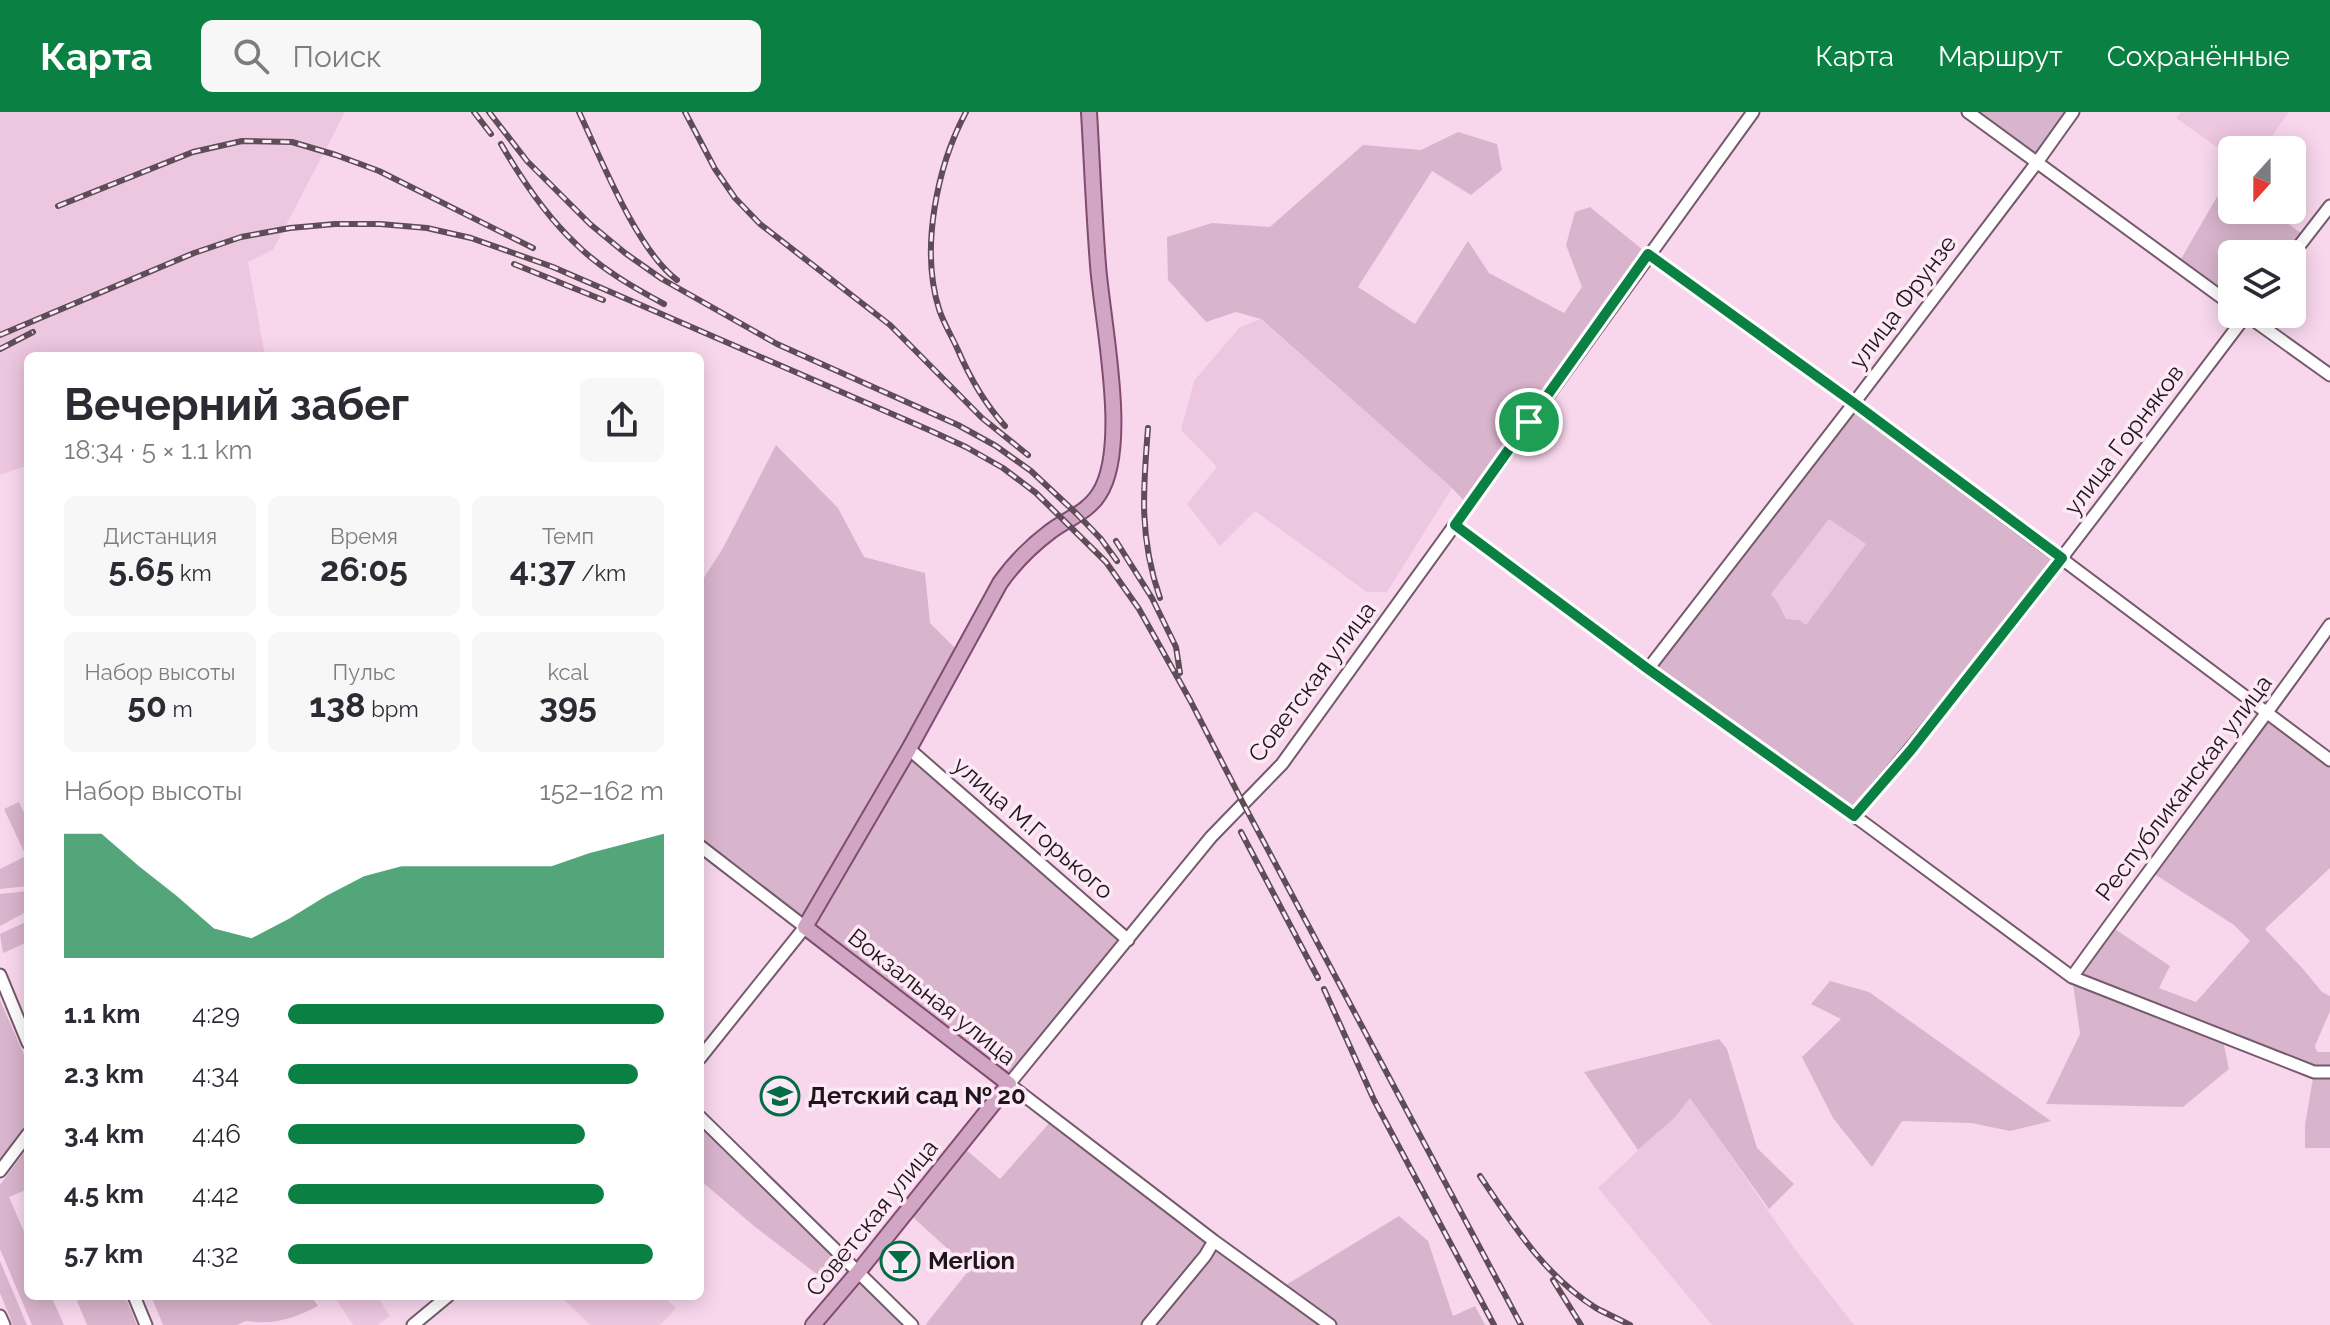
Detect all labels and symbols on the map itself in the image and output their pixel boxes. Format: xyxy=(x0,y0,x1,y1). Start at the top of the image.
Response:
north arrow xyxy=(2218,136,2306,224)
street label: улица Фрунзе xyxy=(1843,229,1962,374)
street label: улица Горняков xyxy=(2058,359,2190,521)
pin xyxy=(1495,388,1563,456)
street label: Советская улица xyxy=(1242,596,1381,768)
street label: Республиканская улица xyxy=(2089,669,2278,906)
street label: улица М.Горького xyxy=(947,750,1119,905)
street label: Вокзальная улица xyxy=(843,922,1022,1071)
school or university icon: Детский сад № 20 xyxy=(759,1075,801,1117)
place label: Детский сад № 20 xyxy=(808,1081,1026,1110)
street label: Советская улица xyxy=(799,1133,944,1302)
bar icon: Merlion xyxy=(879,1240,921,1282)
place label: Merlion xyxy=(928,1246,1015,1275)

